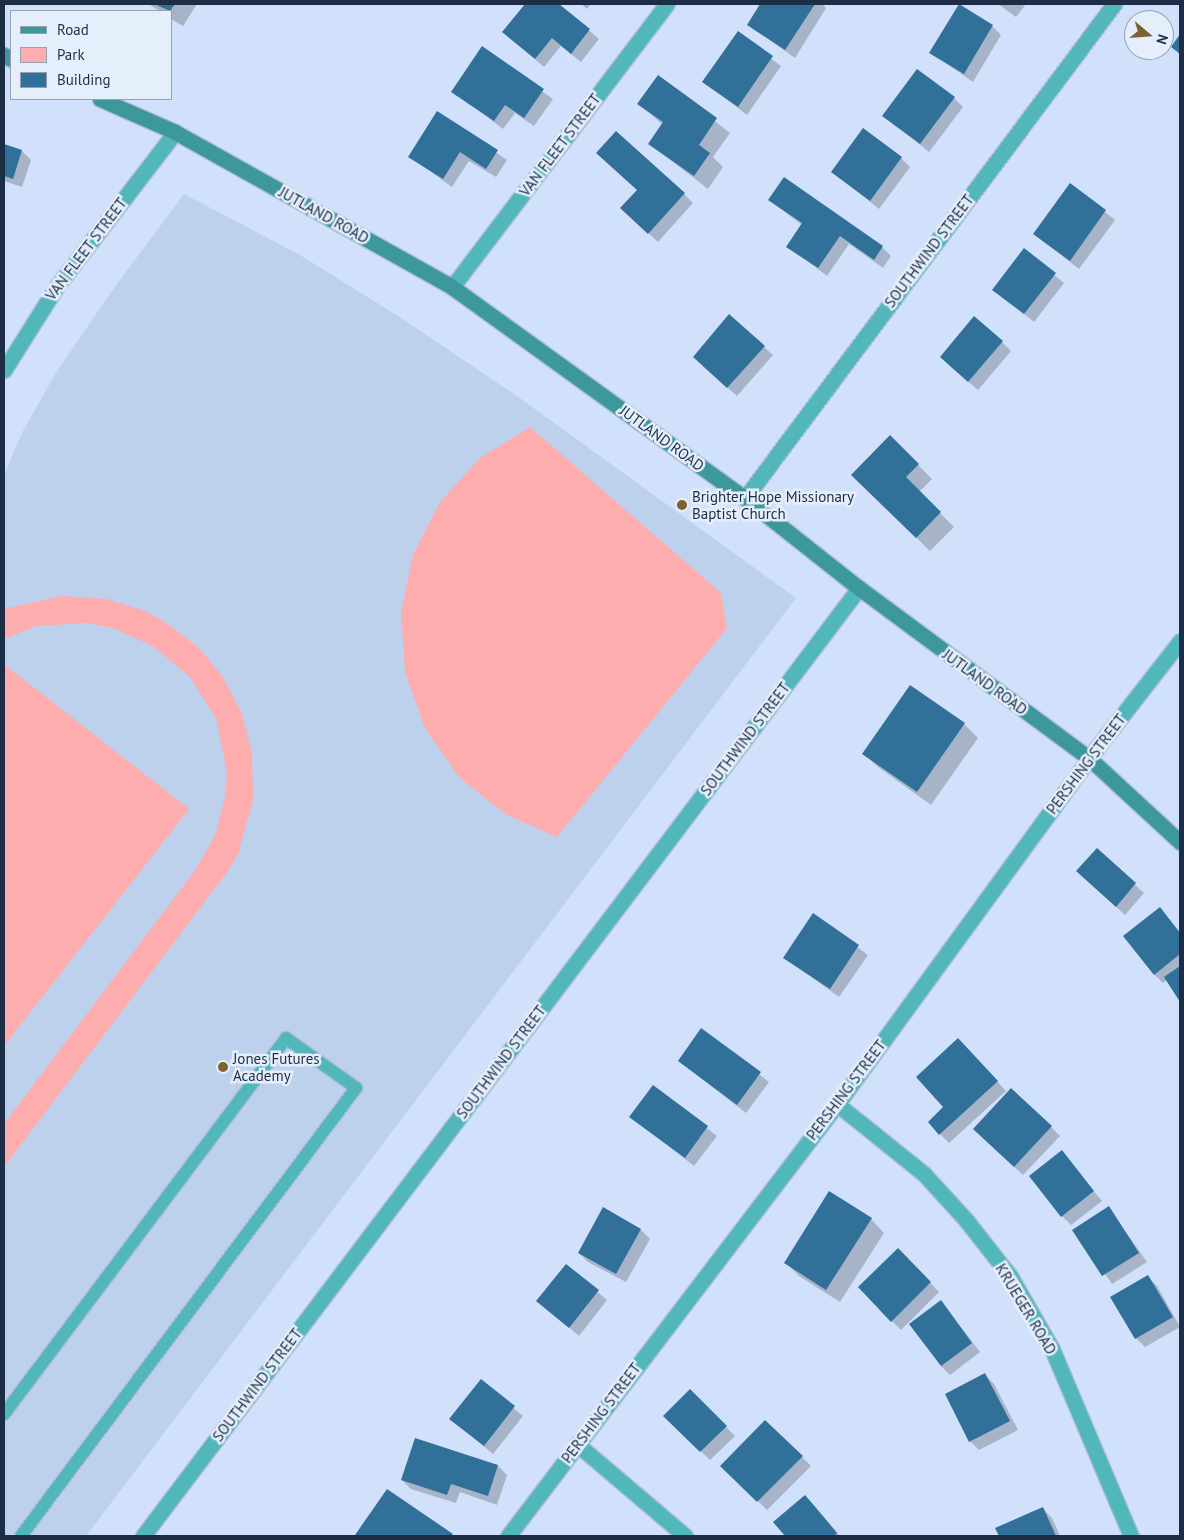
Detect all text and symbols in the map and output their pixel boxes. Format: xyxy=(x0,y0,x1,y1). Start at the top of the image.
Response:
legend xyxy=(10,10,172,100)
north arrow xyxy=(1124,10,1174,60)
text: Road xyxy=(57,20,89,39)
text: N xyxy=(1152,32,1172,46)
text: Park xyxy=(57,45,85,64)
text: Building xyxy=(57,70,111,89)
street label: VAN FLEET STREET xyxy=(515,90,605,200)
street label: JUTLAND ROAD xyxy=(276,183,372,247)
street label: SOUTHWIND STREET xyxy=(881,191,977,311)
street label: VAN FLEET STREET xyxy=(41,194,131,304)
street label: JUTLAND ROAD xyxy=(616,401,708,475)
place label: Brighter Hope Missionary Baptist Church xyxy=(692,487,854,522)
marker: Brighter Hope Missionary Baptist Church xyxy=(676,499,688,511)
street label: JUTLAND ROAD xyxy=(939,645,1031,719)
street label: SOUTHWIND STREET xyxy=(697,679,793,799)
street label: PERSHING STREET xyxy=(1043,710,1129,818)
street label: SOUTHWIND STREET xyxy=(453,1002,549,1122)
street label: PERSHING STREET xyxy=(803,1036,889,1144)
place label: Jones Futures Academy xyxy=(233,1049,320,1084)
marker: Jones Futures Academy xyxy=(217,1061,229,1073)
street label: KRUEGER ROAD xyxy=(992,1260,1060,1358)
street label: SOUTHWIND STREET xyxy=(209,1325,305,1445)
street label: PERSHING STREET xyxy=(558,1359,644,1467)

